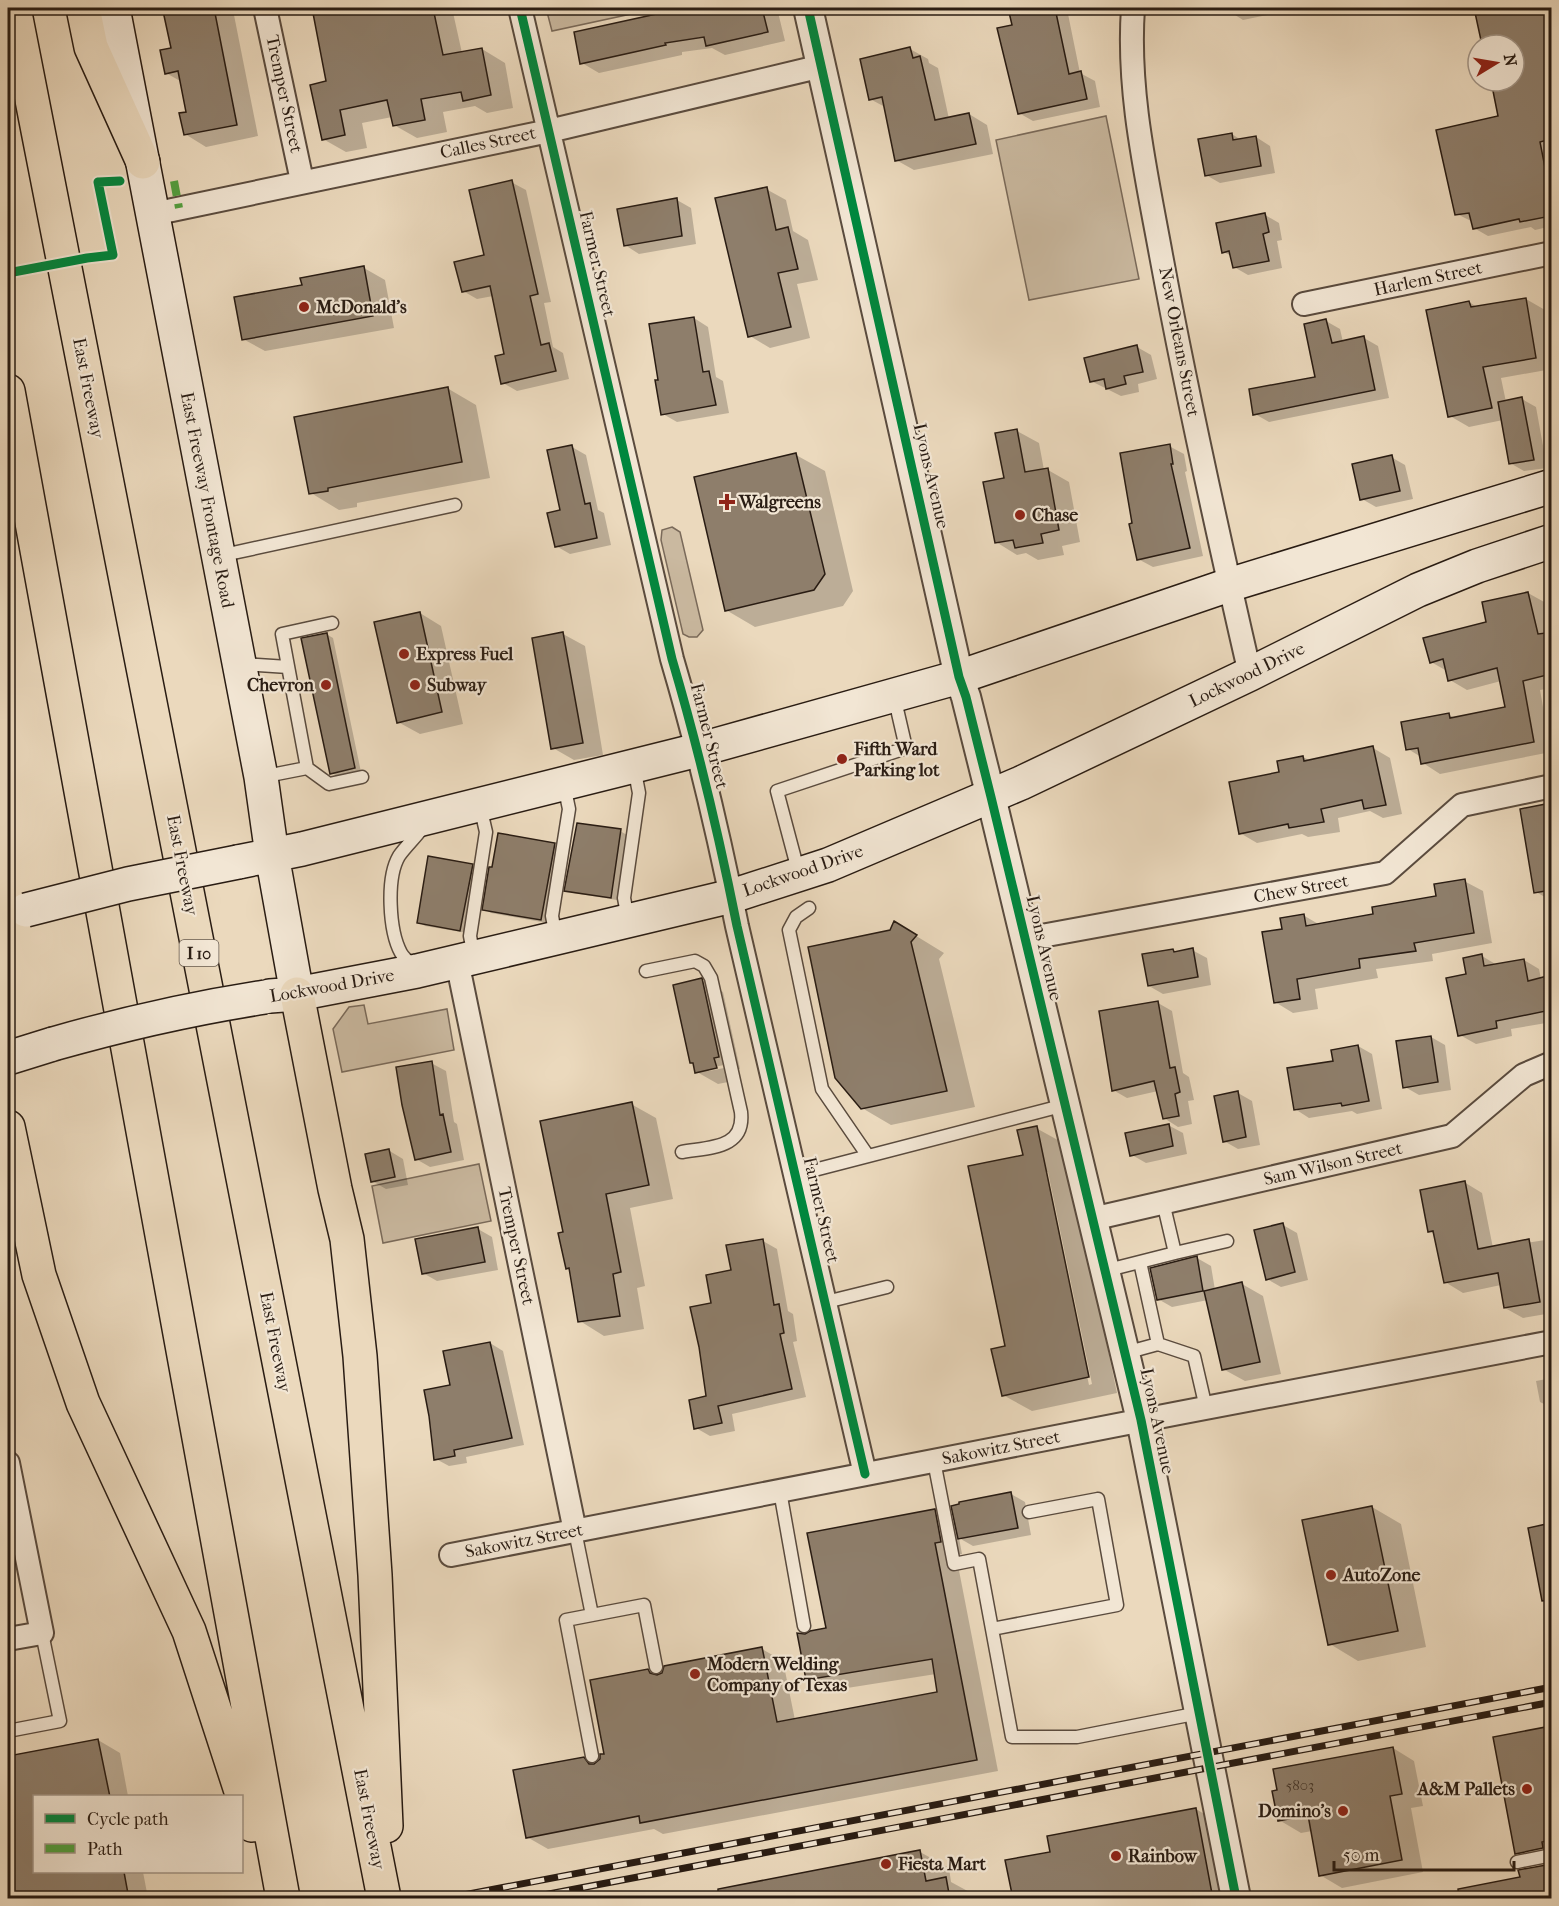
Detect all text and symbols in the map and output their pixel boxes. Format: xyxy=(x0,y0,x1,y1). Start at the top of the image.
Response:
street label: Tremper Street xyxy=(261,33,307,155)
north arrow xyxy=(1466,33,1526,93)
text: N xyxy=(1500,52,1521,69)
street label: Calles Street xyxy=(438,123,538,163)
street label: Farmer Street xyxy=(575,209,620,320)
street label: Harlem Street xyxy=(1372,257,1485,301)
street label: New Orleans Street xyxy=(1154,266,1204,419)
place label: McDonald's xyxy=(315,297,407,318)
marker: McDonald's xyxy=(297,300,311,314)
street label: East Freeway xyxy=(68,336,108,441)
street label: East Freeway Frontage Road xyxy=(176,390,238,610)
street label: Lyons Avenue xyxy=(909,421,953,531)
place label: Walgreens xyxy=(738,492,821,513)
marker: Walgreens xyxy=(720,495,734,509)
place label: Chase xyxy=(1032,505,1078,526)
marker: Chase xyxy=(1013,508,1027,522)
street label: Lockwood Drive xyxy=(1186,638,1308,712)
place label: Express Fuel xyxy=(416,644,514,665)
marker: Express Fuel xyxy=(397,647,411,661)
place label: Chevron xyxy=(247,675,315,696)
place label: Subway xyxy=(427,675,488,696)
marker: Chevron xyxy=(319,678,333,692)
marker: Subway xyxy=(408,678,422,692)
street label: Farmer Street xyxy=(686,681,732,792)
place label: Fifth Ward Parking lot xyxy=(853,739,940,781)
marker: Fifth Ward Parking lot xyxy=(835,752,849,766)
street label: East Freeway xyxy=(162,813,202,918)
street label: Lockwood Drive xyxy=(740,841,866,901)
street label: Chew Street xyxy=(1252,870,1350,908)
street label: Lyons Avenue xyxy=(1022,893,1066,1003)
road number: I 10 xyxy=(180,940,218,966)
street label: Lockwood Drive xyxy=(268,965,396,1007)
street label: Sam Wilson Street xyxy=(1262,1138,1405,1190)
street label: Farmer Street xyxy=(799,1155,844,1266)
street label: Tremper Street xyxy=(493,1185,539,1307)
street label: East Freeway xyxy=(255,1290,295,1395)
street label: Lyons Avenue xyxy=(1136,1366,1178,1476)
street label: Sakowitz Street xyxy=(940,1426,1062,1470)
street label: Sakowitz Street xyxy=(463,1519,585,1563)
place label: AutoZone xyxy=(1342,1565,1420,1586)
marker: AutoZone xyxy=(1324,1568,1338,1582)
place label: Modern Welding Company of Texas xyxy=(706,1654,847,1696)
marker: Modern Welding Company of Texas xyxy=(688,1667,702,1681)
street label: East Freeway xyxy=(349,1767,389,1872)
house number: 5803 xyxy=(1286,1776,1314,1794)
place label: A&M Pallets xyxy=(1416,1779,1515,1800)
marker: A&M Pallets xyxy=(1520,1782,1534,1796)
legend xyxy=(33,1795,243,1873)
place label: Domino's xyxy=(1258,1801,1331,1822)
marker: Domino's xyxy=(1336,1804,1350,1818)
text: Cycle path xyxy=(87,1809,168,1830)
scale bar xyxy=(1334,1834,1514,1872)
text: Path xyxy=(87,1839,123,1860)
text: 50 m xyxy=(1343,1845,1380,1866)
place label: Rainbow xyxy=(1128,1846,1199,1867)
marker: Rainbow xyxy=(1109,1849,1123,1863)
place label: Fiesta Mart xyxy=(897,1854,987,1875)
marker: Fiesta Mart xyxy=(879,1857,893,1871)

